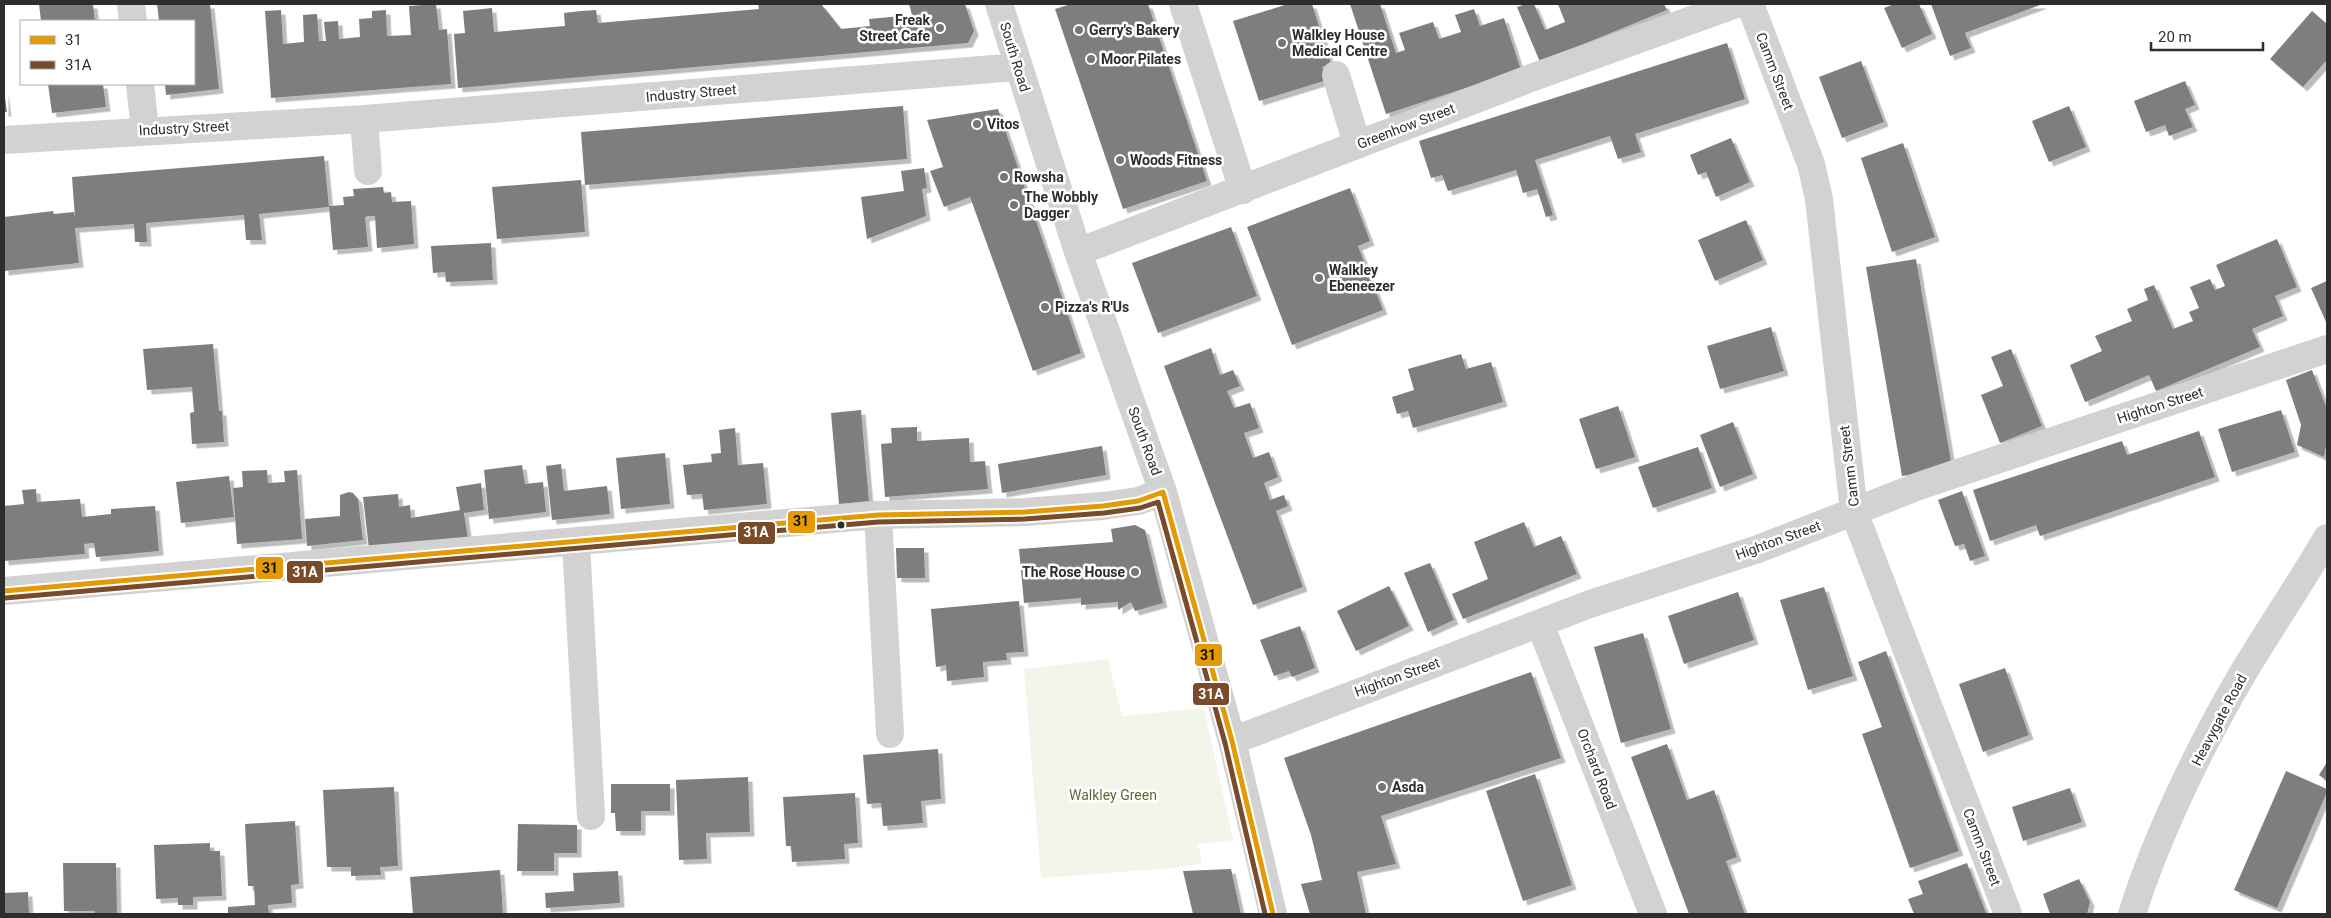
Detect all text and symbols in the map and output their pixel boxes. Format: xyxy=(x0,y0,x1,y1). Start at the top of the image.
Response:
place label: Freak Street Cafe xyxy=(859,12,931,44)
legend xyxy=(20,20,195,85)
street label: South Road xyxy=(997,20,1033,94)
scale bar xyxy=(2151,20,2264,52)
marker: Freak Street Cafe xyxy=(934,22,946,34)
place label: Gerry's Bakery xyxy=(1089,22,1181,38)
marker: Gerry's Bakery xyxy=(1073,24,1085,36)
place label: Walkley House Medical Centre xyxy=(1292,27,1388,59)
text: 20 m xyxy=(2158,28,2192,46)
street label: Camm Street xyxy=(1753,30,1797,112)
text: 31 xyxy=(65,31,82,49)
marker: Walkley House Medical Centre xyxy=(1276,37,1288,49)
place label: Moor Pilates xyxy=(1101,51,1181,67)
marker: Moor Pilates xyxy=(1085,53,1097,65)
text: 31A xyxy=(65,56,92,74)
street label: Industry Street xyxy=(645,81,737,105)
street label: Greenhow Street xyxy=(1355,100,1457,152)
place label: Vitos xyxy=(987,116,1020,132)
street label: Industry Street xyxy=(138,118,230,138)
marker: Vitos xyxy=(971,118,983,130)
place label: Woods Fitness xyxy=(1130,152,1222,168)
marker: Woods Fitness xyxy=(1114,154,1126,166)
place label: Rowsha xyxy=(1014,169,1064,185)
marker: Rowsha xyxy=(998,171,1010,183)
place label: The Wobbly Dagger xyxy=(1024,189,1099,221)
marker: The Wobbly Dagger xyxy=(1008,199,1020,211)
place label: Walkley Ebeneezer xyxy=(1329,262,1395,294)
marker: Walkley Ebeneezer xyxy=(1313,272,1325,284)
place label: Pizza's R'Us xyxy=(1055,299,1129,315)
marker: Pizza's R'Us xyxy=(1039,301,1051,313)
street label: Highton Street xyxy=(2115,383,2205,426)
street label: South Road xyxy=(1125,404,1165,478)
street label: Camm Street xyxy=(1836,424,1862,508)
line badge: 31 xyxy=(787,510,816,534)
text: 31 xyxy=(793,513,809,529)
street label: Highton Street xyxy=(1733,517,1823,563)
unlabelled marker xyxy=(836,520,846,530)
line badge: 31A xyxy=(737,521,776,545)
text: 31A xyxy=(743,524,769,540)
line badge: 31 xyxy=(255,556,284,580)
text: 31 xyxy=(262,560,278,576)
line badge: 31A xyxy=(286,560,324,584)
text: 31A xyxy=(292,564,318,580)
place label: The Rose House xyxy=(1022,564,1125,580)
marker: The Rose House xyxy=(1129,566,1141,578)
line badge: 31 xyxy=(1194,643,1223,667)
text: 31 xyxy=(1200,647,1216,663)
street label: Highton Street xyxy=(1352,654,1442,700)
street label: Heavygate Road xyxy=(2188,672,2250,768)
line badge: 31A xyxy=(1192,682,1230,706)
text: 31A xyxy=(1198,686,1224,702)
street label: Orchard Road xyxy=(1574,726,1620,812)
place label: Asda xyxy=(1392,779,1424,795)
marker: Asda xyxy=(1376,781,1388,793)
park label: Walkley Green xyxy=(1069,787,1157,803)
street label: Camm Street xyxy=(1960,806,2004,888)

